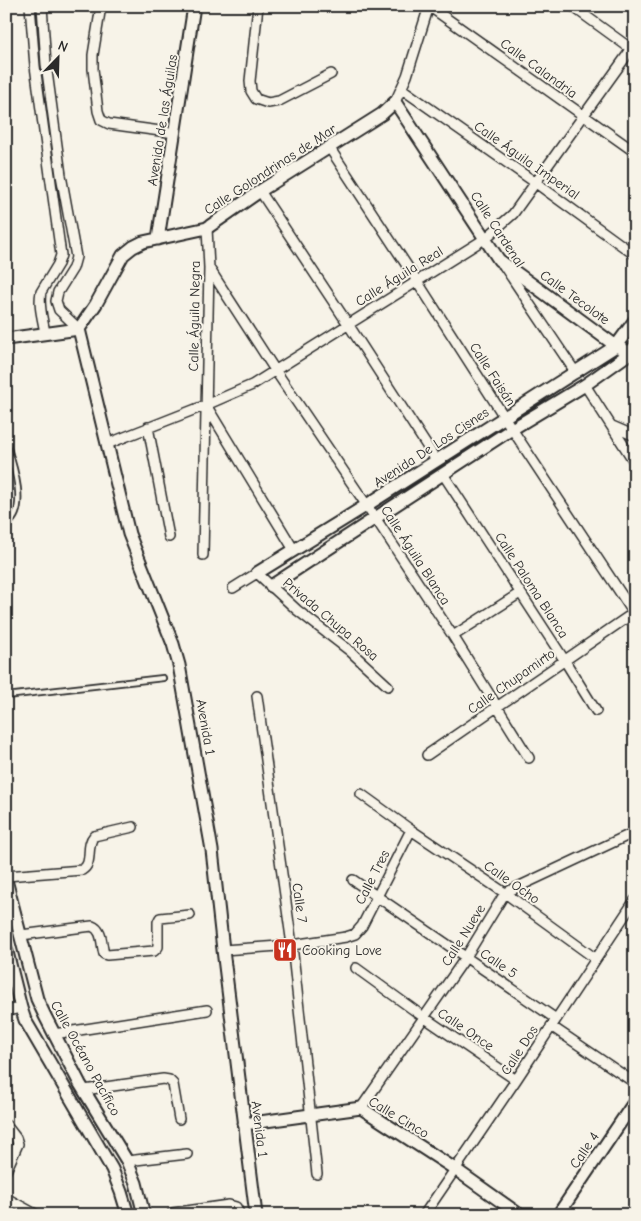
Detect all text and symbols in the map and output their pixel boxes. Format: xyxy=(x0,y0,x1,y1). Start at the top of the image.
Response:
north arrow xyxy=(32,32,82,82)
street label: Calle Calandria xyxy=(497,35,580,102)
text: N xyxy=(55,37,70,56)
street label: Avenida de las Águilas xyxy=(144,53,181,187)
street label: Calle Águila Imperial xyxy=(471,118,583,203)
street label: Calle Golondrinas de Mar xyxy=(201,120,340,219)
street label: Calle Cardenal xyxy=(467,188,528,270)
street label: Calle Águila Real xyxy=(352,243,446,310)
street label: Calle Águila Negra xyxy=(185,261,204,371)
street label: Calle Tecolote xyxy=(537,266,613,328)
street label: Calle Faisán xyxy=(466,339,519,409)
street label: Avenida De Los Cisnes xyxy=(370,404,492,491)
street label: Calle Águila Blanca xyxy=(377,502,454,608)
street label: Calle Paloma Blanca xyxy=(491,529,572,641)
street label: Privada Chupa Rosa xyxy=(279,574,382,664)
street label: Calle Chupamirto xyxy=(464,645,558,718)
street label: Avenida 1 xyxy=(192,698,219,756)
street label: Calle Tres xyxy=(351,847,394,907)
street label: Calle Ocho xyxy=(480,857,543,908)
street label: Calle 7 xyxy=(288,882,311,925)
street label: Calle Nueve xyxy=(438,901,489,969)
restaurant icon: Cooking Love xyxy=(272,937,298,963)
place label: Cooking Love xyxy=(302,942,382,959)
street label: Calle 5 xyxy=(477,945,521,982)
street label: Calle Océano Pacífico xyxy=(47,998,124,1119)
street label: Calle Once xyxy=(434,1004,497,1054)
street label: Calle Dos xyxy=(497,1022,542,1078)
street label: Calle Cinco xyxy=(366,1093,432,1142)
street label: Avenida 1 xyxy=(248,1100,271,1158)
street label: Calle 4 xyxy=(566,1129,603,1172)

